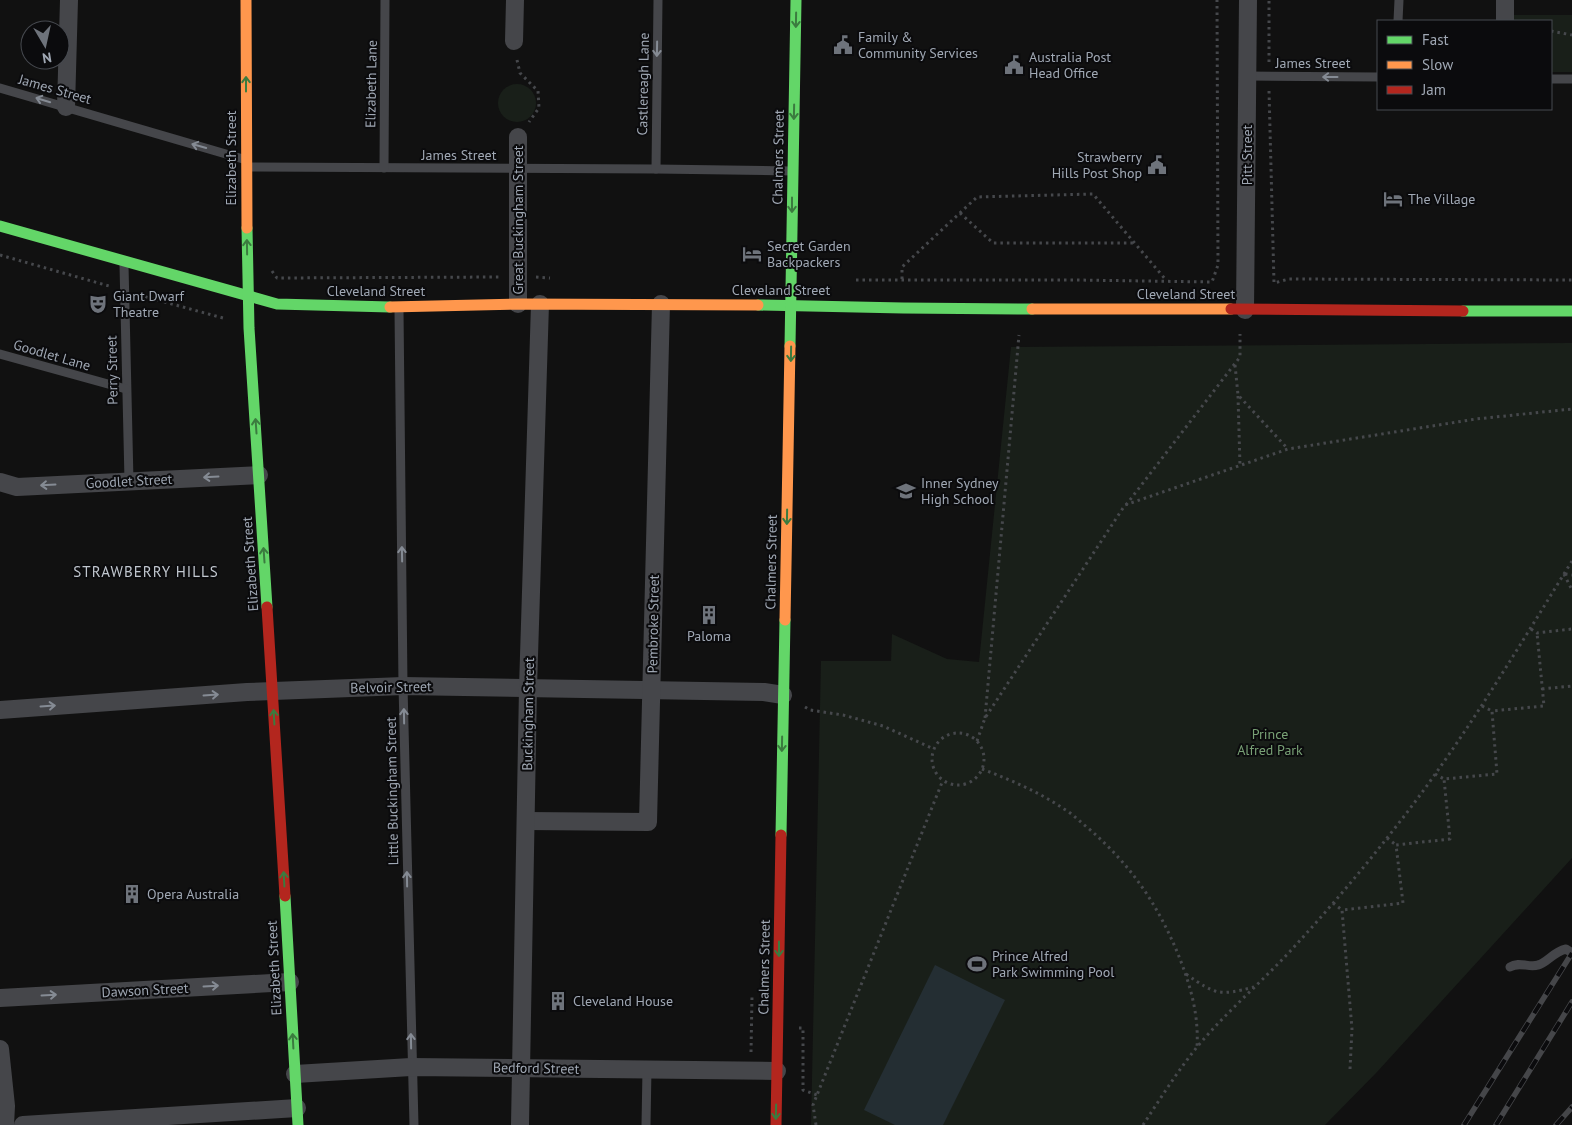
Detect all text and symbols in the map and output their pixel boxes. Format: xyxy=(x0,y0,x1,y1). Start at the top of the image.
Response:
one-way arrow xyxy=(791,12,801,28)
north arrow xyxy=(20,20,70,70)
legend xyxy=(1377,20,1552,110)
place label: Family & Community Services xyxy=(858,28,978,62)
text: Fast xyxy=(1422,30,1449,49)
street label: Castlereagh Lane xyxy=(633,32,653,136)
public building icon: Family & Community Services xyxy=(832,34,854,56)
street label: Elizabeth Lane xyxy=(361,40,381,128)
one-way arrow xyxy=(652,40,662,56)
text: N xyxy=(41,48,53,67)
place label: Australia Post Head Office xyxy=(1029,48,1111,82)
public building icon: Australia Post Head Office xyxy=(1003,54,1025,76)
street label: James Street xyxy=(1275,54,1351,72)
text: Slow xyxy=(1422,55,1453,74)
street label: James Street xyxy=(16,70,94,108)
one-way arrow xyxy=(1322,72,1338,82)
one-way arrow xyxy=(241,76,251,92)
text: Jam xyxy=(1421,80,1446,99)
one-way arrow xyxy=(35,95,51,105)
one-way arrow xyxy=(789,103,799,119)
street label: Chalmers Street xyxy=(768,109,788,205)
street label: Elizabeth Street xyxy=(222,110,240,206)
street label: Pitt Street xyxy=(1238,124,1256,185)
one-way arrow xyxy=(192,140,208,150)
street label: Great Buckingham Street xyxy=(509,145,527,295)
street label: James Street xyxy=(421,146,497,164)
place label: Strawberry Hills Post Shop xyxy=(1052,148,1142,182)
public building icon: Strawberry Hills Post Shop xyxy=(1146,154,1168,176)
hotel icon: The Village xyxy=(1382,188,1404,210)
place label: The Village xyxy=(1408,190,1475,208)
one-way arrow xyxy=(787,196,797,212)
place label: Secret Garden Backpackers xyxy=(767,237,851,271)
one-way arrow xyxy=(242,239,252,255)
hotel icon: Secret Garden Backpackers xyxy=(741,243,763,265)
street label: Cleveland Street xyxy=(732,281,830,299)
street label: Cleveland Street xyxy=(327,282,425,300)
street label: Cleveland Street xyxy=(1137,285,1235,303)
place label: Giant Dwarf Theatre xyxy=(113,287,185,321)
theatre icon: Giant Dwarf Theatre xyxy=(87,293,109,315)
street label: Goodlet Lane xyxy=(11,335,93,375)
street label: Perry Street xyxy=(102,335,122,405)
one-way arrow xyxy=(786,346,796,362)
one-way arrow xyxy=(251,418,261,434)
street label: Goodlet Street xyxy=(85,470,173,492)
one-way arrow xyxy=(203,472,219,481)
place label: Inner Sydney High School xyxy=(921,474,999,508)
school or university icon: Inner Sydney High School xyxy=(895,480,917,502)
one-way arrow xyxy=(41,481,57,490)
one-way arrow xyxy=(782,508,792,525)
street label: Chalmers Street xyxy=(761,514,781,610)
street label: Elizabeth Street xyxy=(238,516,262,612)
one-way arrow xyxy=(397,546,407,562)
one-way arrow xyxy=(260,547,269,563)
district label: STRAWBERRY HILLS xyxy=(73,562,219,581)
street label: Pembroke Street xyxy=(643,574,663,674)
building icon: Paloma xyxy=(698,604,720,626)
place label: Paloma xyxy=(687,627,731,645)
street label: Buckingham Street xyxy=(518,657,538,771)
street label: Belvoir Street xyxy=(350,677,432,697)
one-way arrow xyxy=(202,690,218,699)
one-way arrow xyxy=(40,702,56,711)
one-way arrow xyxy=(270,709,279,725)
one-way arrow xyxy=(399,709,409,725)
street label: Little Buckingham Street xyxy=(382,716,402,865)
park label: Prince Alfred Park xyxy=(1237,725,1303,759)
one-way arrow xyxy=(777,735,787,751)
one-way arrow xyxy=(279,871,288,887)
one-way arrow xyxy=(403,871,412,887)
building icon: Opera Australia xyxy=(121,883,143,905)
place label: Opera Australia xyxy=(147,885,239,903)
street label: Chalmers Street xyxy=(754,919,774,1015)
street label: Elizabeth Street xyxy=(263,920,285,1016)
one-way arrow xyxy=(774,941,784,957)
place label: Prince Alfred Park Swimming Pool xyxy=(992,947,1114,981)
sports icon: Prince Alfred Park Swimming Pool xyxy=(966,953,988,975)
street label: Dawson Street xyxy=(101,979,189,1001)
one-way arrow xyxy=(203,982,219,991)
building icon: Cleveland House xyxy=(547,990,569,1012)
one-way arrow xyxy=(40,991,56,1000)
place label: Cleveland House xyxy=(573,992,673,1010)
one-way arrow xyxy=(289,1034,298,1050)
one-way arrow xyxy=(406,1034,416,1050)
street label: Bedford Street xyxy=(493,1058,580,1078)
one-way arrow xyxy=(771,1104,781,1120)

